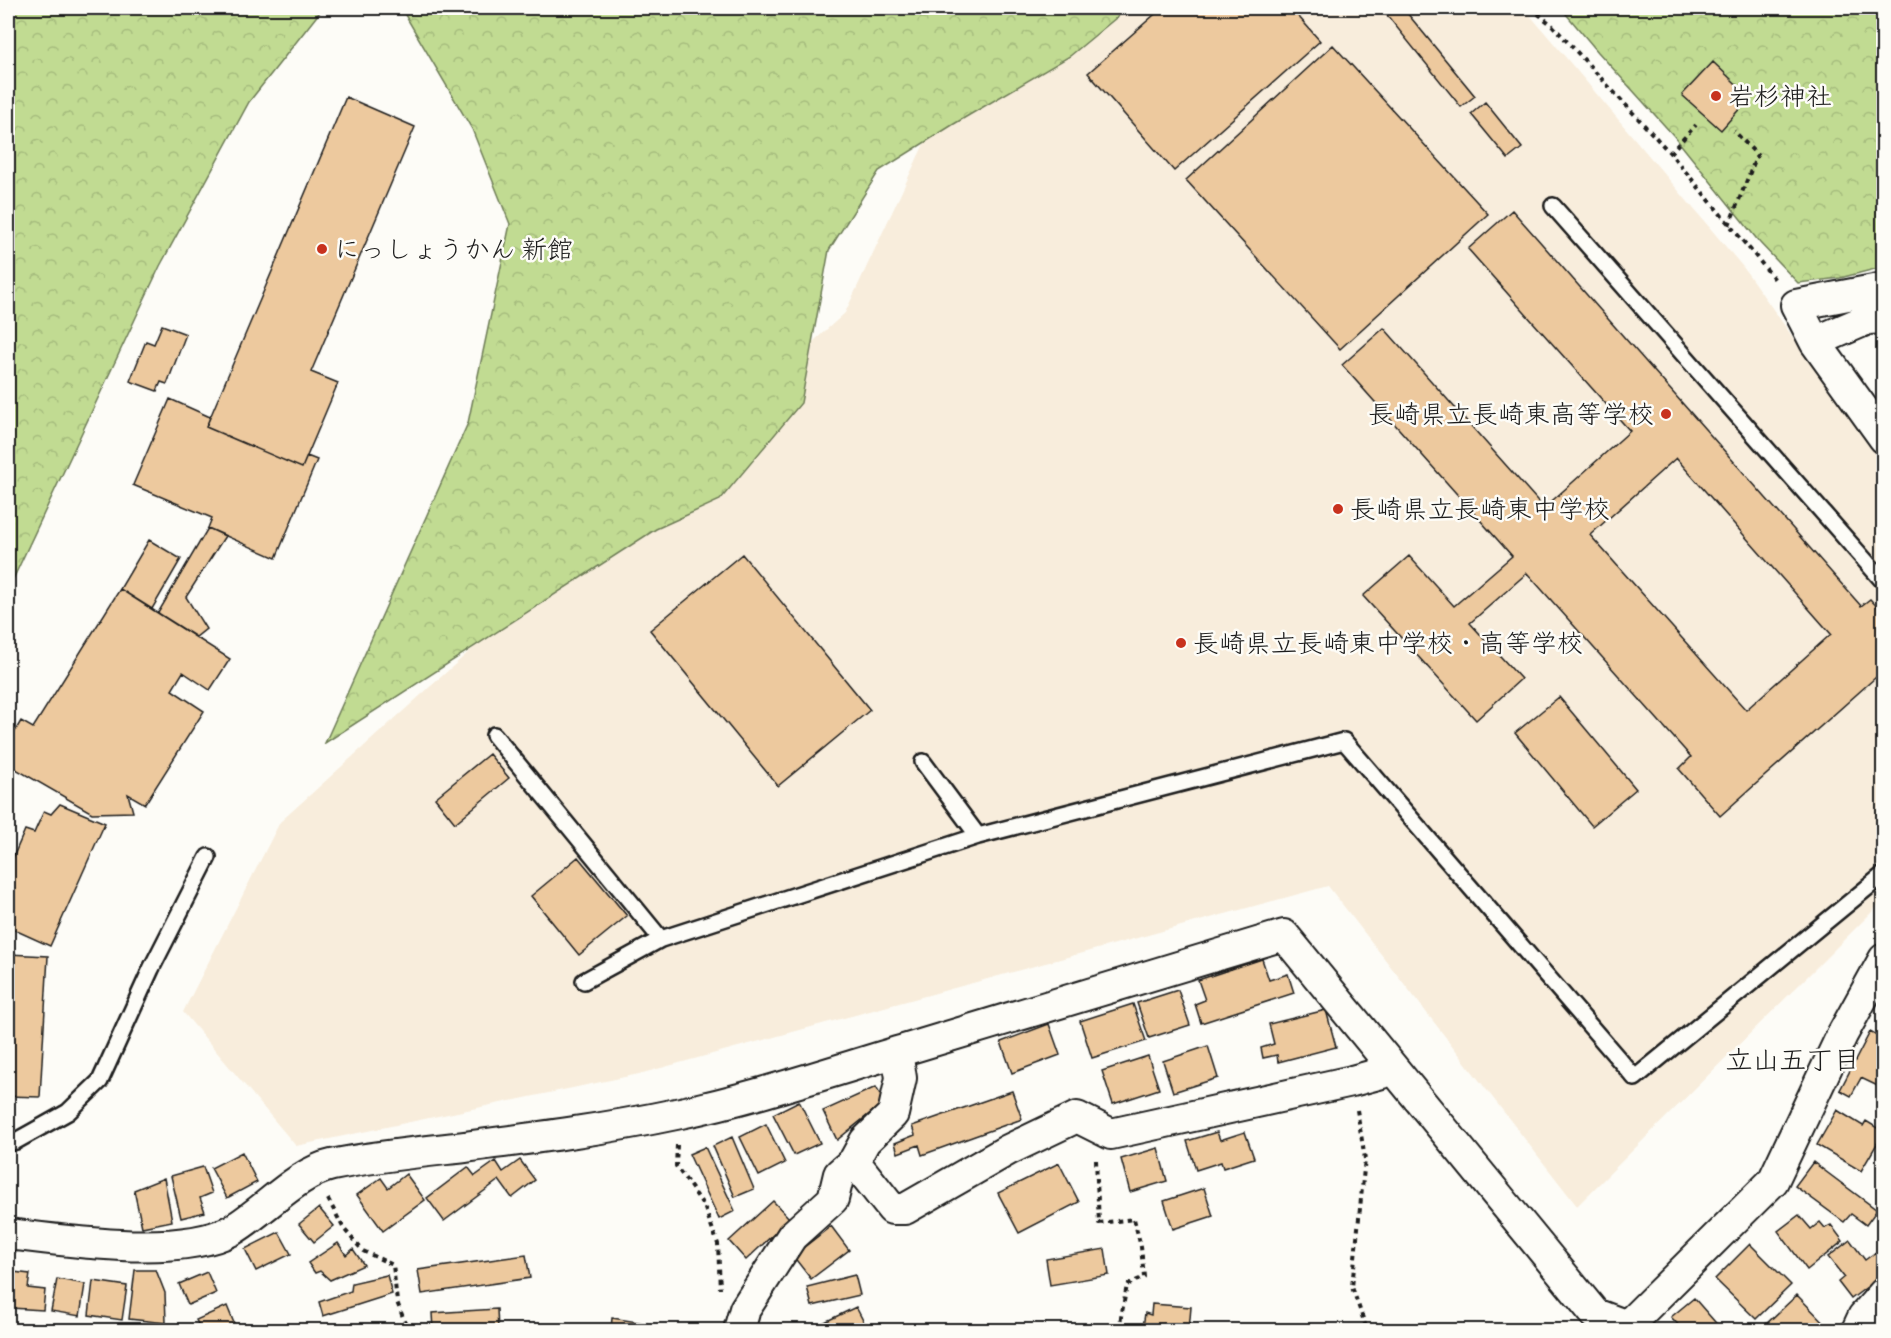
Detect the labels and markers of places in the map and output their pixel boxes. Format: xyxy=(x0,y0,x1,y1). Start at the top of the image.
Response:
place label: 岩杉神社 xyxy=(1728,80,1832,112)
marker: 岩杉神社 xyxy=(1709,89,1723,103)
place label: にっしょうかん 新館 xyxy=(334,233,573,265)
marker: にっしょうかん 新館 xyxy=(315,242,329,256)
place label: 長崎県立長崎東高等学校 xyxy=(1368,398,1654,430)
marker: 長崎県立長崎東高等学校 xyxy=(1659,407,1673,421)
place label: 長崎県立長崎東中学校 xyxy=(1350,493,1610,525)
marker: 長崎県立長崎東中学校 xyxy=(1331,502,1345,516)
place label: 長崎県立長崎東中学校・高等学校 xyxy=(1193,627,1583,659)
marker: 長崎県立長崎東中学校・高等学校 xyxy=(1174,636,1188,650)

